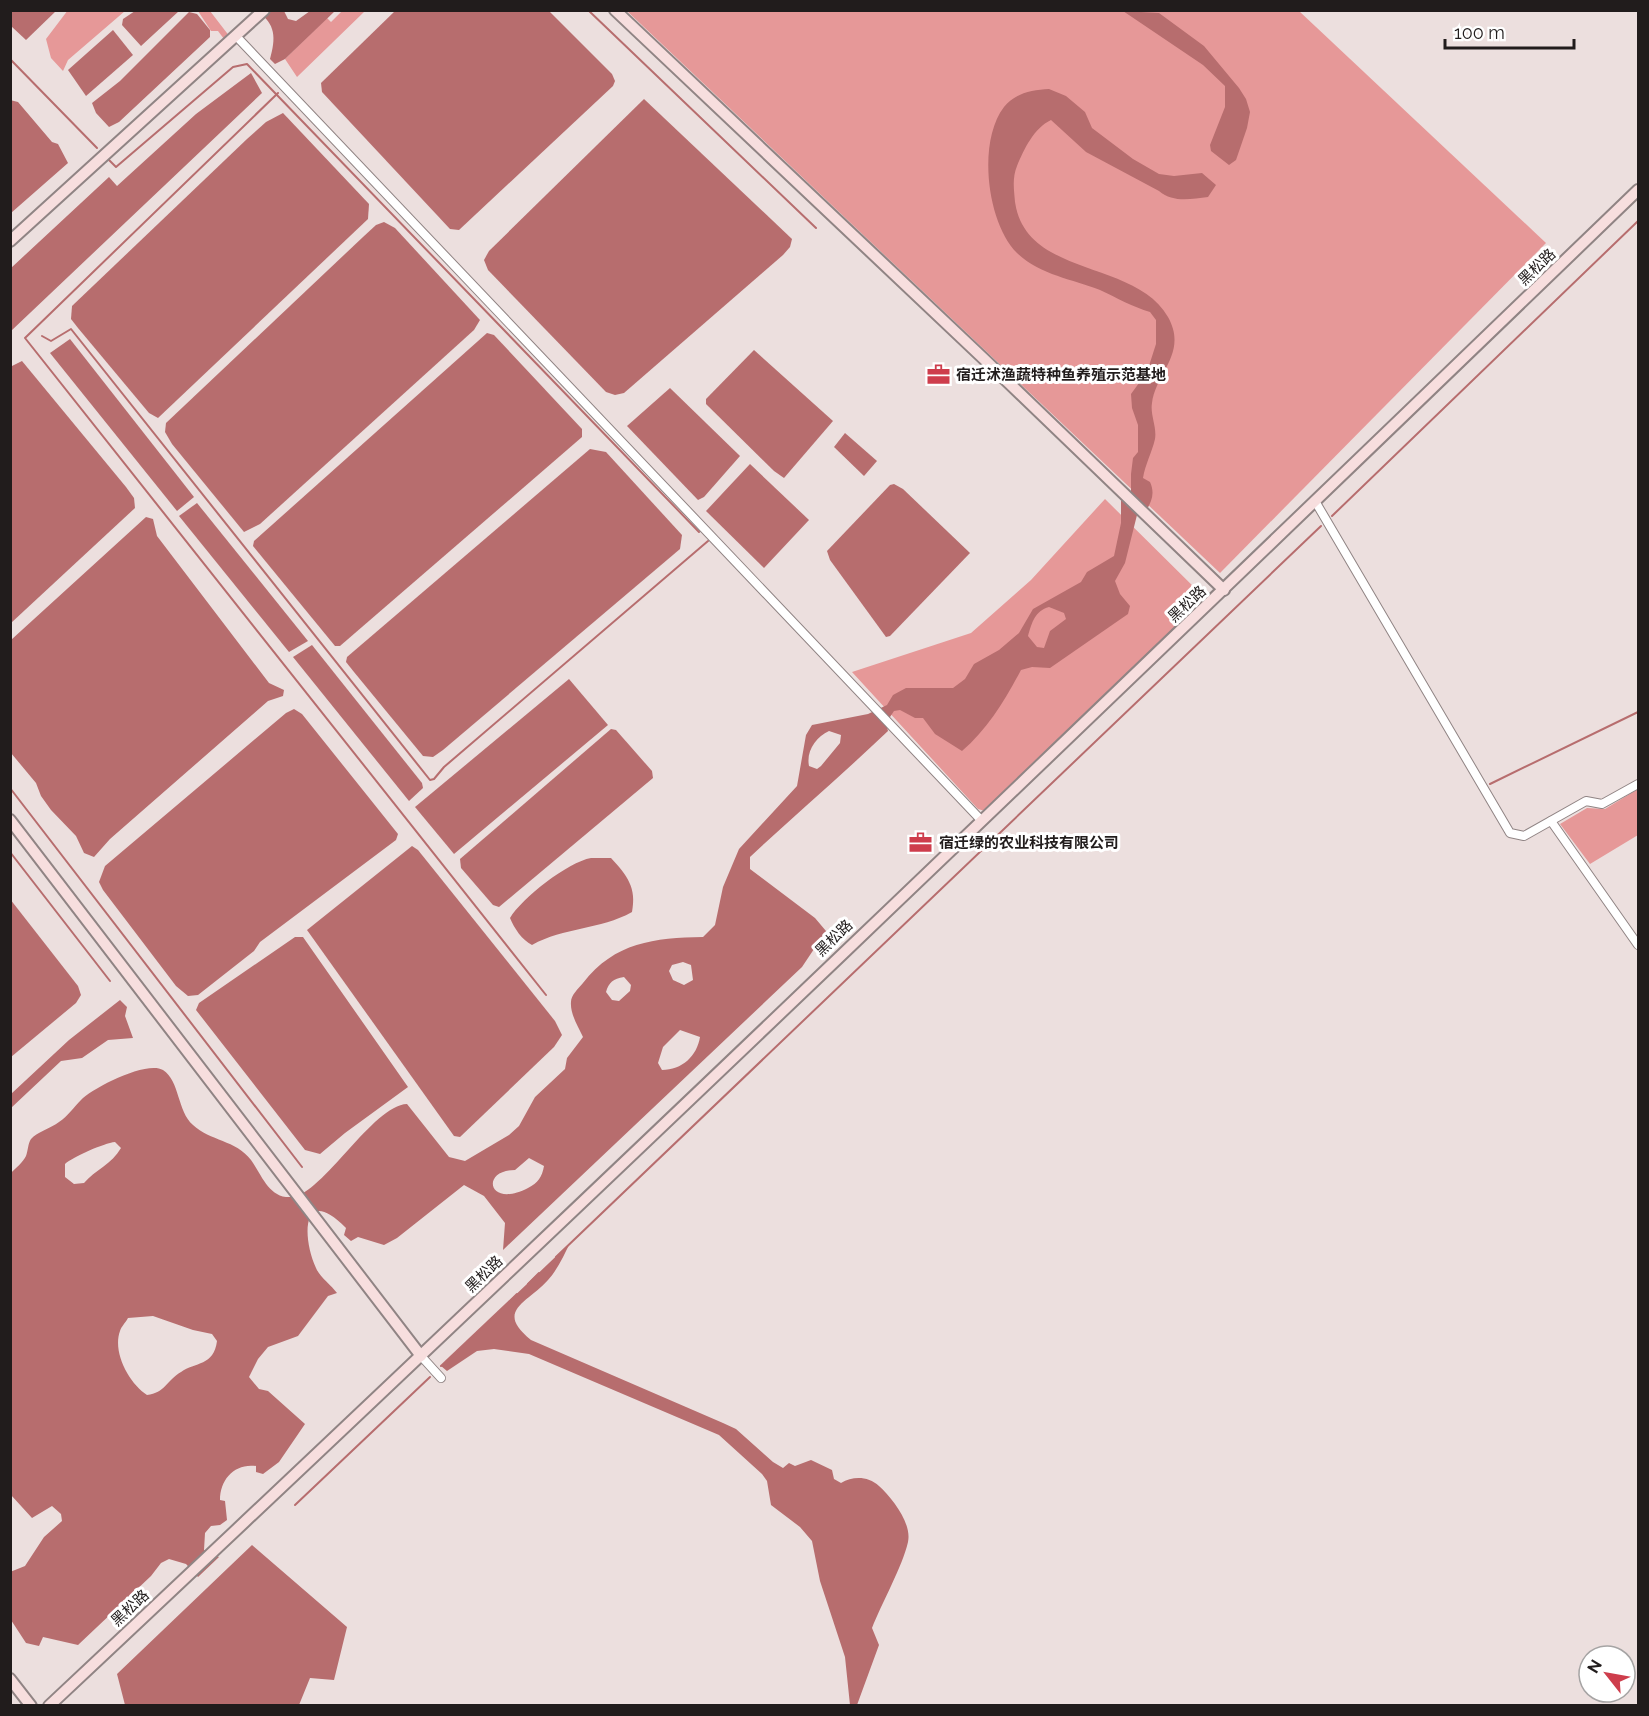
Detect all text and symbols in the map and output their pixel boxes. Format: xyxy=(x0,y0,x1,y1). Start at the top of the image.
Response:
scale bar xyxy=(1445,12,1574,50)
text: 100 m xyxy=(1454,22,1505,43)
street label: 黑松路 xyxy=(1515,245,1559,289)
office icon: 宿迁沭渔蔬特种鱼养殖示范基地 xyxy=(925,362,951,388)
place label: 宿迁沭渔蔬特种鱼养殖示范基地 xyxy=(956,366,1166,384)
street label: 黑松路 xyxy=(1164,582,1210,626)
office icon: 宿迁绿的农业科技有限公司 xyxy=(908,830,934,856)
place label: 宿迁绿的农业科技有限公司 xyxy=(939,834,1119,852)
street label: 黑松路 xyxy=(812,916,856,960)
street label: 黑松路 xyxy=(462,1252,506,1296)
street label: 黑松路 xyxy=(107,1586,153,1630)
north arrow xyxy=(1577,1644,1637,1704)
text: N xyxy=(1583,1656,1606,1677)

